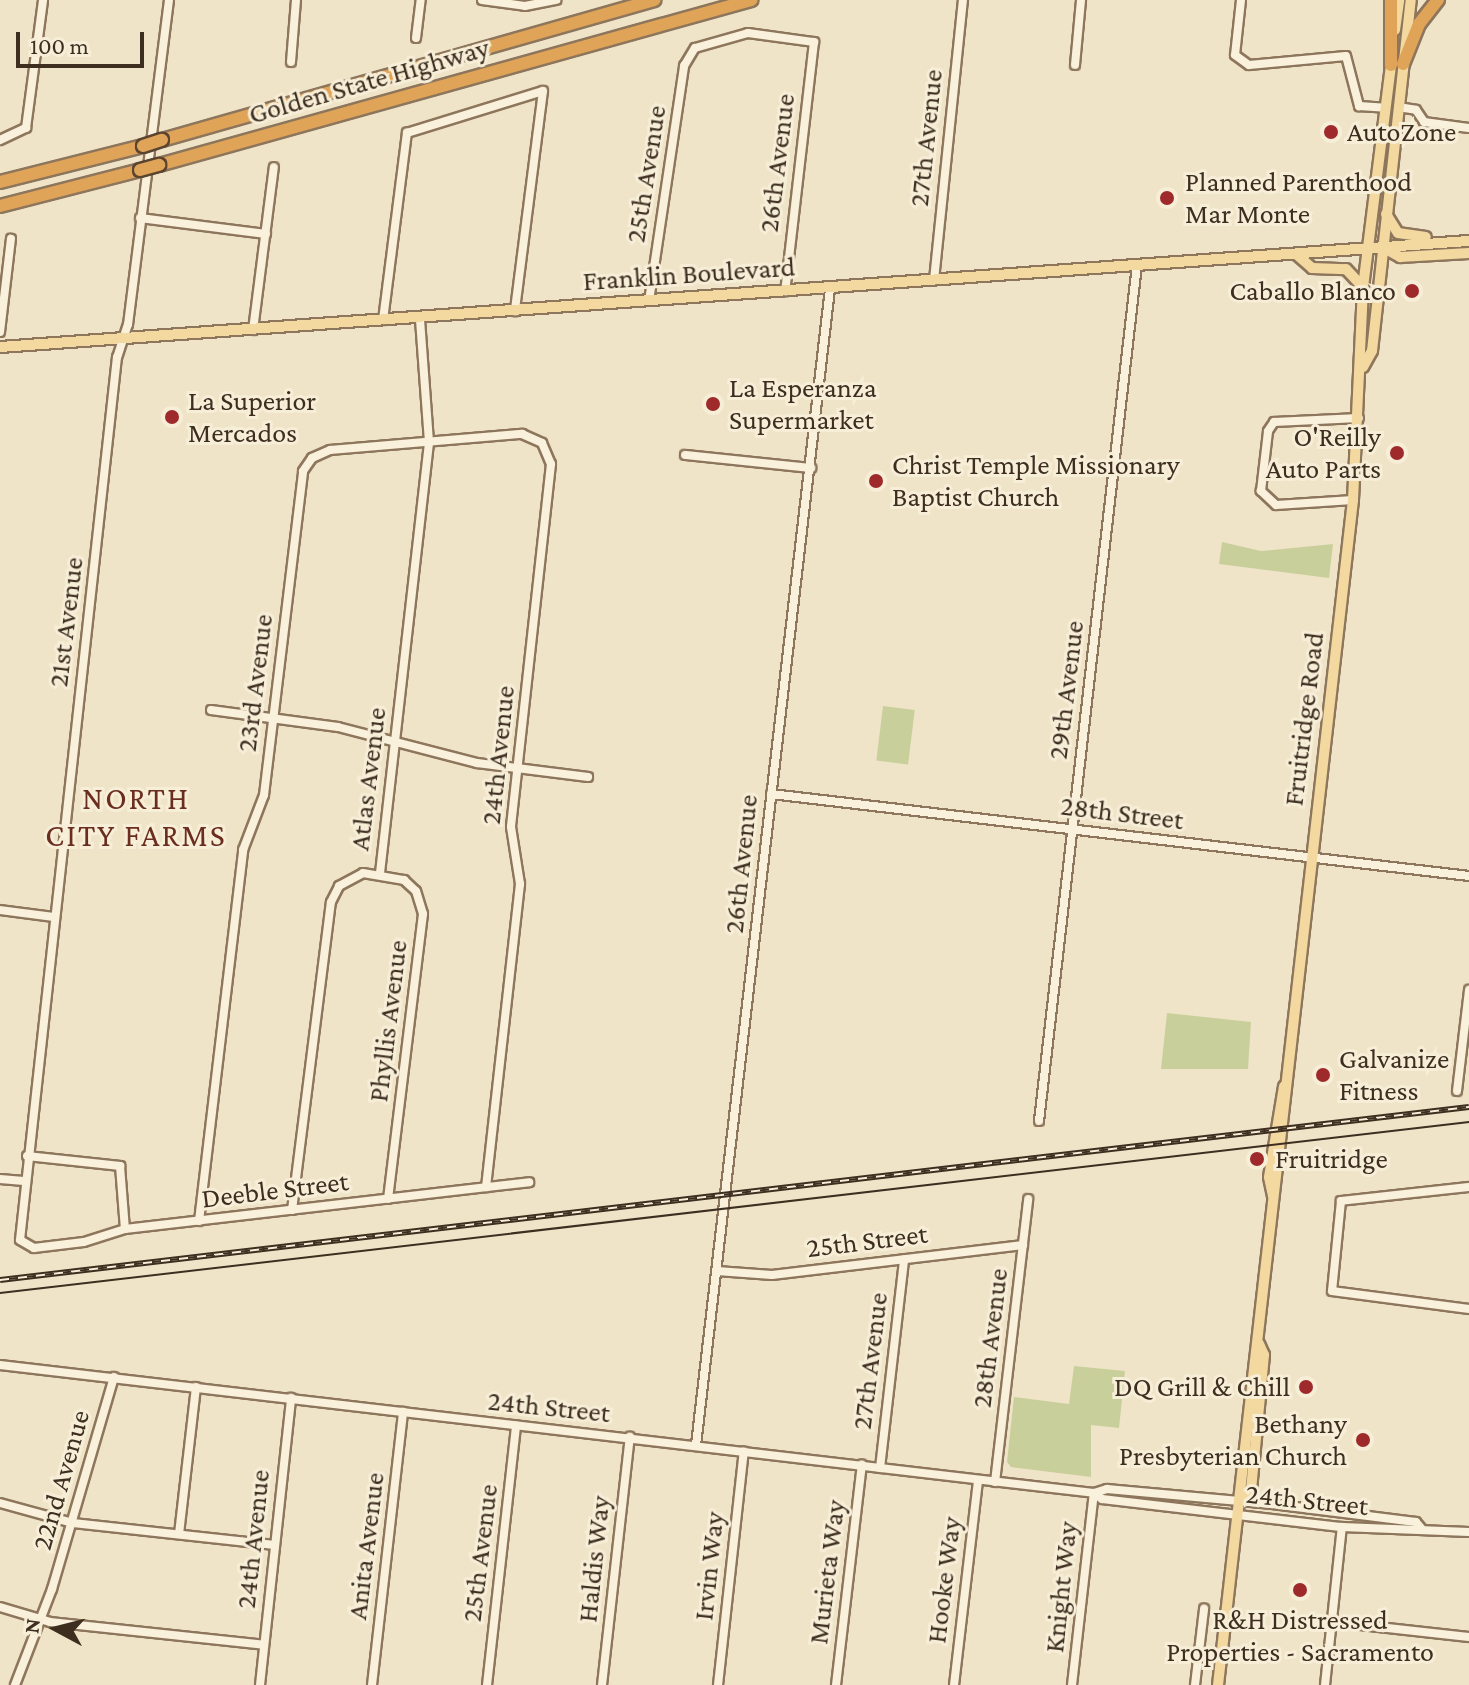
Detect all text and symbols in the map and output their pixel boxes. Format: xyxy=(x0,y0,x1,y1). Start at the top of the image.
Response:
scale bar xyxy=(20,16,148,66)
street label: Golden State Highway xyxy=(245,31,493,131)
text: 100 m xyxy=(30,32,89,59)
street label: 27th Avenue xyxy=(902,68,950,208)
street label: 26th Avenue xyxy=(752,92,802,234)
street label: 25th Avenue xyxy=(619,103,673,245)
place label: AutoZone xyxy=(1347,115,1456,149)
marker: AutoZone xyxy=(1322,123,1340,141)
place label: Planned Parenthood Mar Monte xyxy=(1185,165,1412,231)
marker: Planned Parenthood Mar Monte xyxy=(1156,187,1178,209)
street label: Franklin Boulevard xyxy=(582,250,796,298)
place label: Caballo Blanco xyxy=(1229,274,1396,308)
marker: Caballo Blanco xyxy=(1403,282,1421,300)
place label: La Esperanza Supermarket xyxy=(729,371,877,437)
place label: La Superior Mercados xyxy=(188,384,316,450)
marker: La Esperanza Supermarket xyxy=(704,395,722,413)
marker: La Superior Mercados xyxy=(163,408,181,426)
place label: O'Reilly Auto Parts xyxy=(1266,420,1381,486)
marker: O'Reilly Auto Parts xyxy=(1388,444,1406,462)
place label: Christ Temple Missionary Baptist Church xyxy=(892,448,1180,514)
marker: Christ Temple Missionary Baptist Church xyxy=(867,472,885,490)
street label: 21st Avenue xyxy=(41,555,91,689)
street label: 23rd Avenue xyxy=(230,612,280,754)
street label: 29th Avenue xyxy=(1041,619,1091,761)
street label: Fruitridge Road xyxy=(1277,630,1331,808)
street label: 24th Avenue xyxy=(474,684,522,826)
street label: Atlas Avenue xyxy=(343,706,393,852)
district label: NORTH CITY FARMS xyxy=(45,780,227,855)
street label: 28th Street xyxy=(1059,789,1185,837)
street label: 26th Avenue xyxy=(717,793,765,935)
street label: Phyllis Avenue xyxy=(361,938,415,1104)
place label: Galvanize Fitness xyxy=(1339,1042,1449,1108)
marker: Galvanize Fitness xyxy=(1314,1066,1332,1084)
place label: Fruitridge xyxy=(1275,1142,1388,1176)
marker: Fruitridge xyxy=(1246,1148,1268,1170)
street label: Deeble Street xyxy=(199,1164,351,1216)
street label: 25th Street xyxy=(805,1217,929,1265)
street label: 28th Avenue xyxy=(965,1266,1015,1410)
street label: 27th Avenue xyxy=(845,1291,895,1431)
place label: DQ Grill & Chill xyxy=(1114,1370,1290,1404)
marker: DQ Grill & Chill xyxy=(1297,1378,1315,1396)
street label: 24th Street xyxy=(486,1384,612,1430)
street label: 22nd Avenue xyxy=(25,1406,97,1554)
place label: Bethany Presbyterian Church xyxy=(1119,1407,1347,1473)
marker: Bethany Presbyterian Church xyxy=(1354,1431,1372,1449)
street label: 24th Avenue xyxy=(229,1468,277,1610)
street label: Anita Avenue xyxy=(340,1470,392,1622)
street label: 24th Street xyxy=(1244,1477,1370,1523)
street label: 25th Avenue xyxy=(455,1482,505,1624)
street label: Haldis Way xyxy=(571,1494,617,1624)
street label: Murieta Way xyxy=(801,1498,853,1646)
street label: Irvin Way xyxy=(687,1510,731,1622)
street label: Hooke Way xyxy=(920,1515,968,1645)
street label: Knight Way xyxy=(1037,1520,1085,1654)
marker: R&H Distressed Properties - Sacramento xyxy=(1291,1581,1309,1599)
north arrow xyxy=(16,1589,96,1669)
place label: R&H Distressed Properties - Sacramento xyxy=(1166,1603,1434,1669)
text: N xyxy=(18,1617,45,1635)

